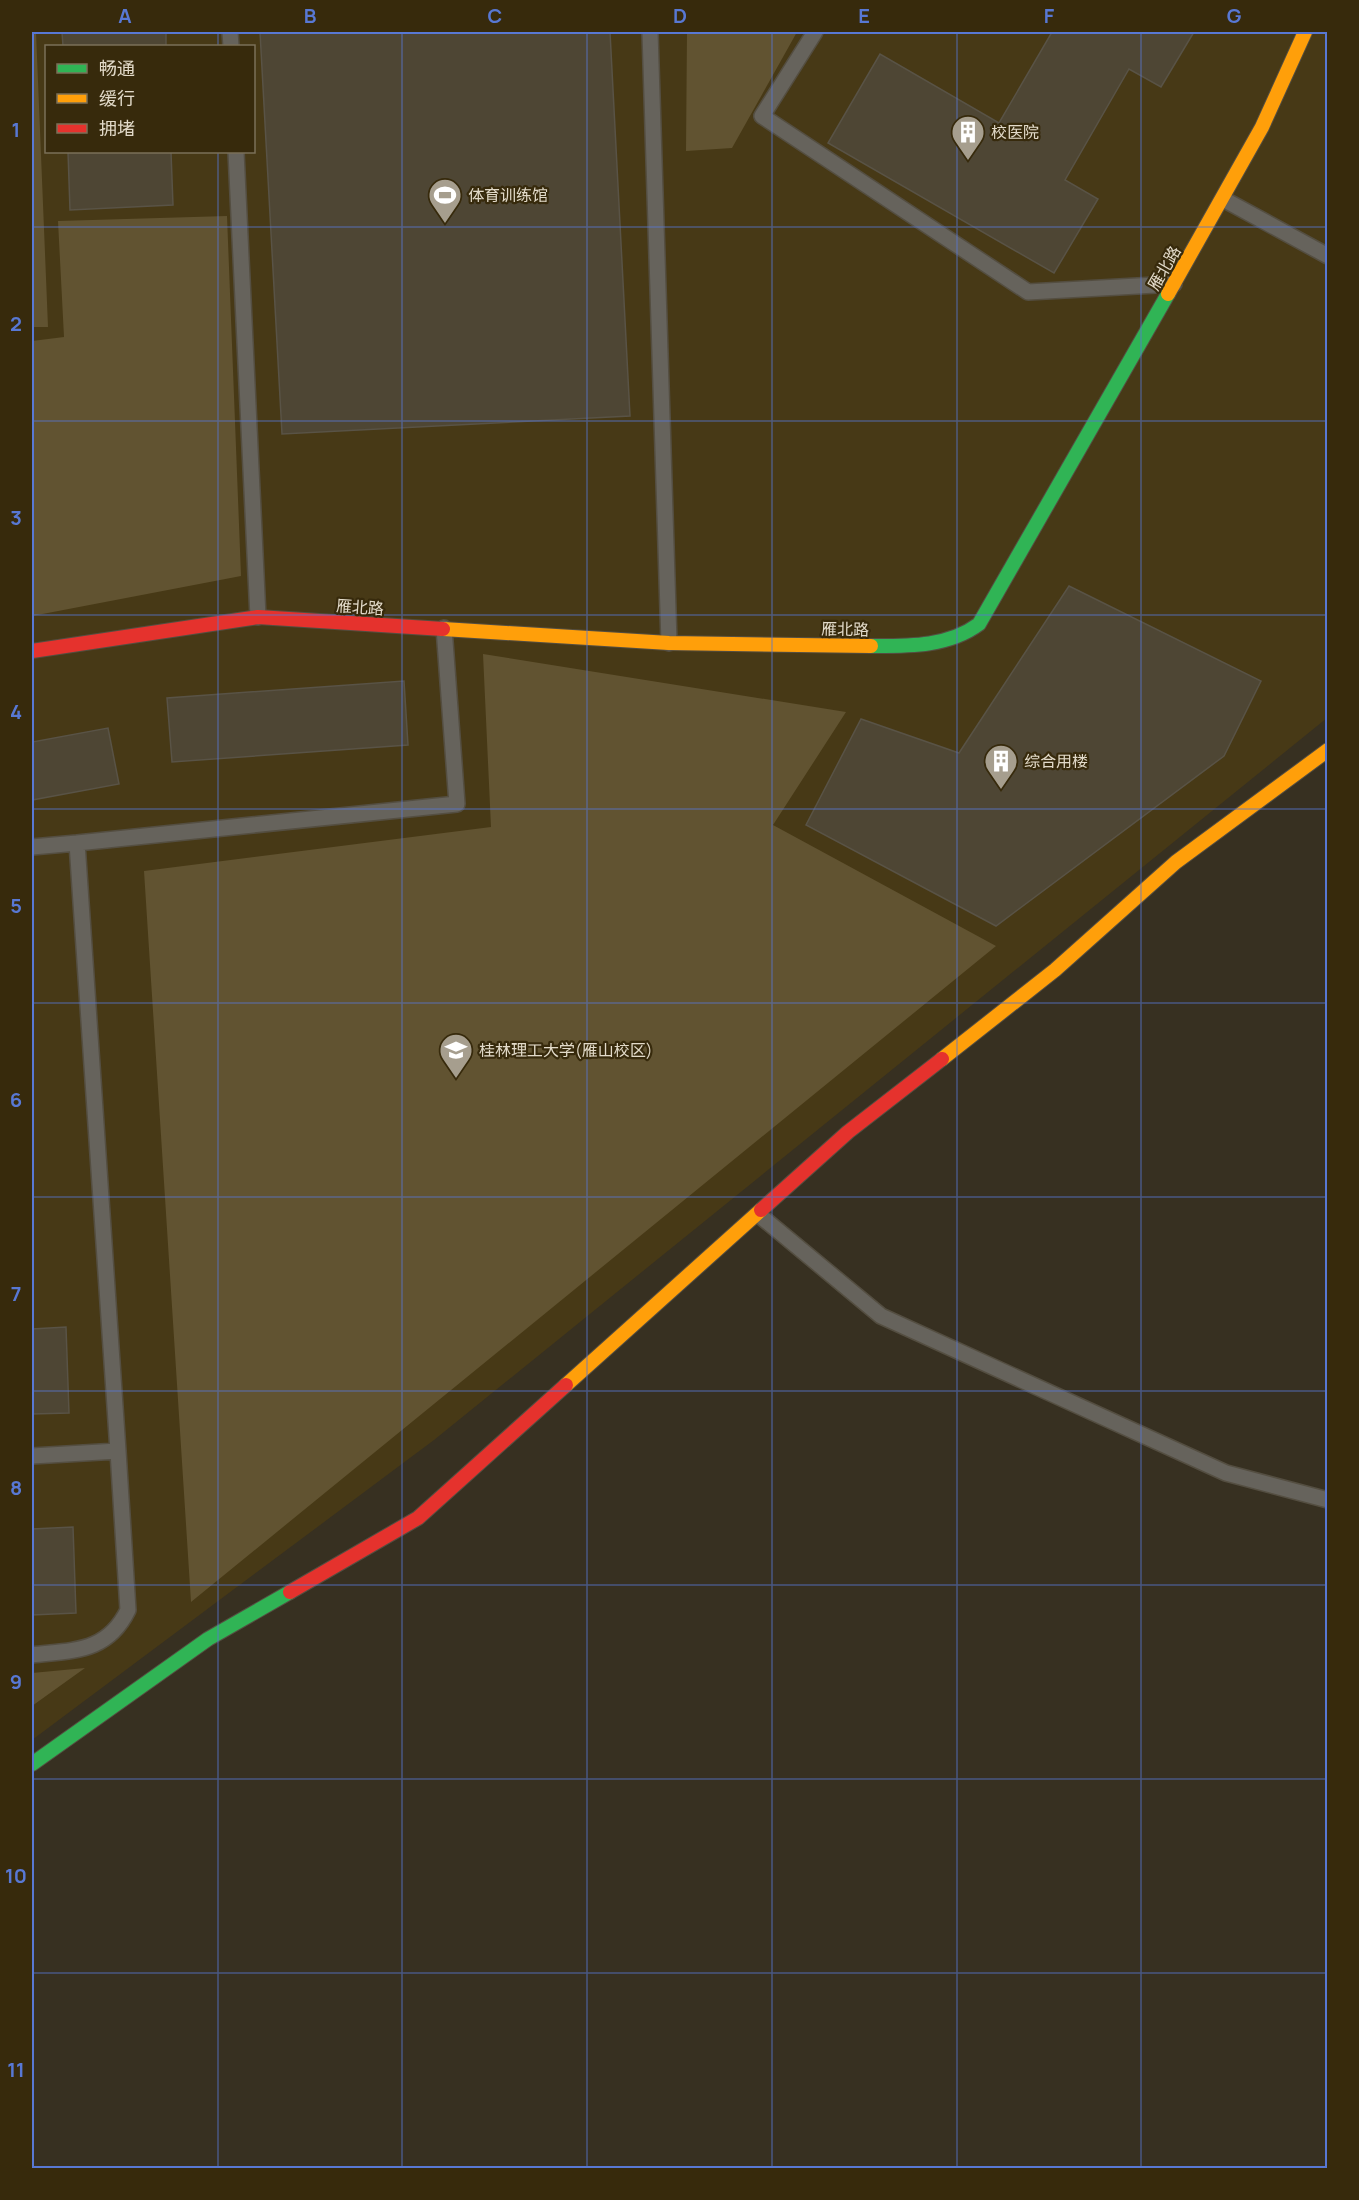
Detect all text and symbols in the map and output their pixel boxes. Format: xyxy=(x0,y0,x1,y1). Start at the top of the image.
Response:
text: A xyxy=(118,2,132,29)
text: B xyxy=(304,2,317,29)
text: C xyxy=(488,2,502,29)
text: D xyxy=(673,2,687,29)
text: E xyxy=(858,2,870,29)
text: F xyxy=(1044,2,1055,29)
text: G xyxy=(1227,2,1242,29)
legend xyxy=(45,45,255,153)
text: 畅通 xyxy=(99,56,135,80)
text: 缓行 xyxy=(99,86,135,110)
building icon: 校医院 xyxy=(950,114,986,161)
text: 1 xyxy=(12,116,20,143)
text: 拥堵 xyxy=(99,116,135,140)
place label: 校医院 xyxy=(991,121,1039,143)
sports icon: 体育训练馆 xyxy=(427,177,463,224)
place label: 体育训练馆 xyxy=(468,184,548,206)
street label: 雁北路 xyxy=(1142,242,1186,294)
text: 2 xyxy=(10,310,22,337)
text: 3 xyxy=(10,504,22,531)
street label: 雁北路 xyxy=(335,594,385,620)
street label: 雁北路 xyxy=(821,618,869,640)
text: 4 xyxy=(10,698,22,725)
building icon: 综合用楼 xyxy=(983,743,1019,790)
place label: 综合用楼 xyxy=(1024,750,1088,772)
text: 5 xyxy=(10,892,22,919)
school or university icon: 桂林理工大学(雁山校区) xyxy=(438,1032,474,1079)
place label: 桂林理工大学(雁山校区) xyxy=(479,1039,653,1061)
text: 6 xyxy=(10,1086,22,1113)
text: 7 xyxy=(11,1280,21,1307)
text: 8 xyxy=(10,1474,22,1501)
text: 9 xyxy=(10,1668,22,1695)
text: 10 xyxy=(5,1862,27,1889)
text: 11 xyxy=(7,2056,25,2083)

